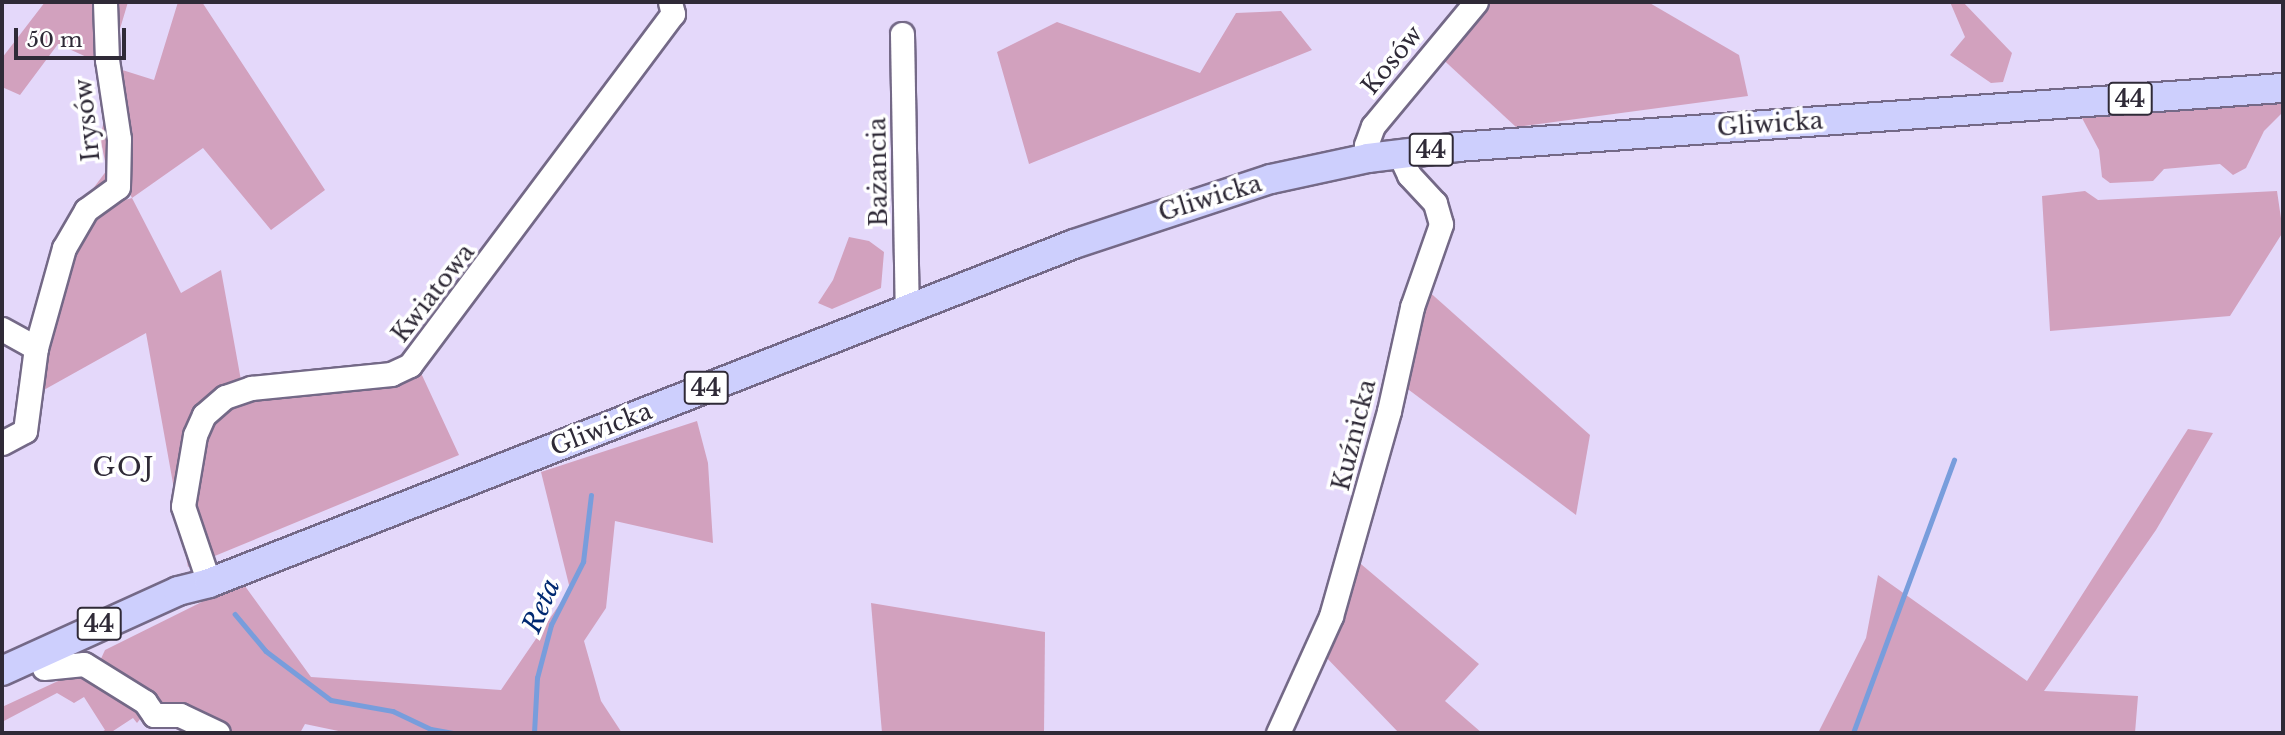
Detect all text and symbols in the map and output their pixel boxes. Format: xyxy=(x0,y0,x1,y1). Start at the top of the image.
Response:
scale bar xyxy=(18,14,130,58)
street label: Kosów xyxy=(1356,20,1428,100)
text: 50 m xyxy=(27,27,82,53)
street label: Irysów xyxy=(68,77,106,163)
road number: 44 xyxy=(2107,80,2153,118)
street label: Gliwicka xyxy=(1716,106,1824,142)
street label: Bażancia xyxy=(863,117,893,227)
road number: 44 xyxy=(1408,130,1454,169)
street label: Gliwicka xyxy=(1155,169,1265,227)
street label: Kwiatowa xyxy=(386,238,480,348)
road number: 44 xyxy=(683,368,729,408)
street label: Kuźnicka xyxy=(1326,376,1382,494)
street label: Gliwicka xyxy=(546,397,656,461)
district label: GOJ xyxy=(93,452,155,484)
water label: Reta xyxy=(517,574,567,638)
road number: 44 xyxy=(76,604,122,644)

